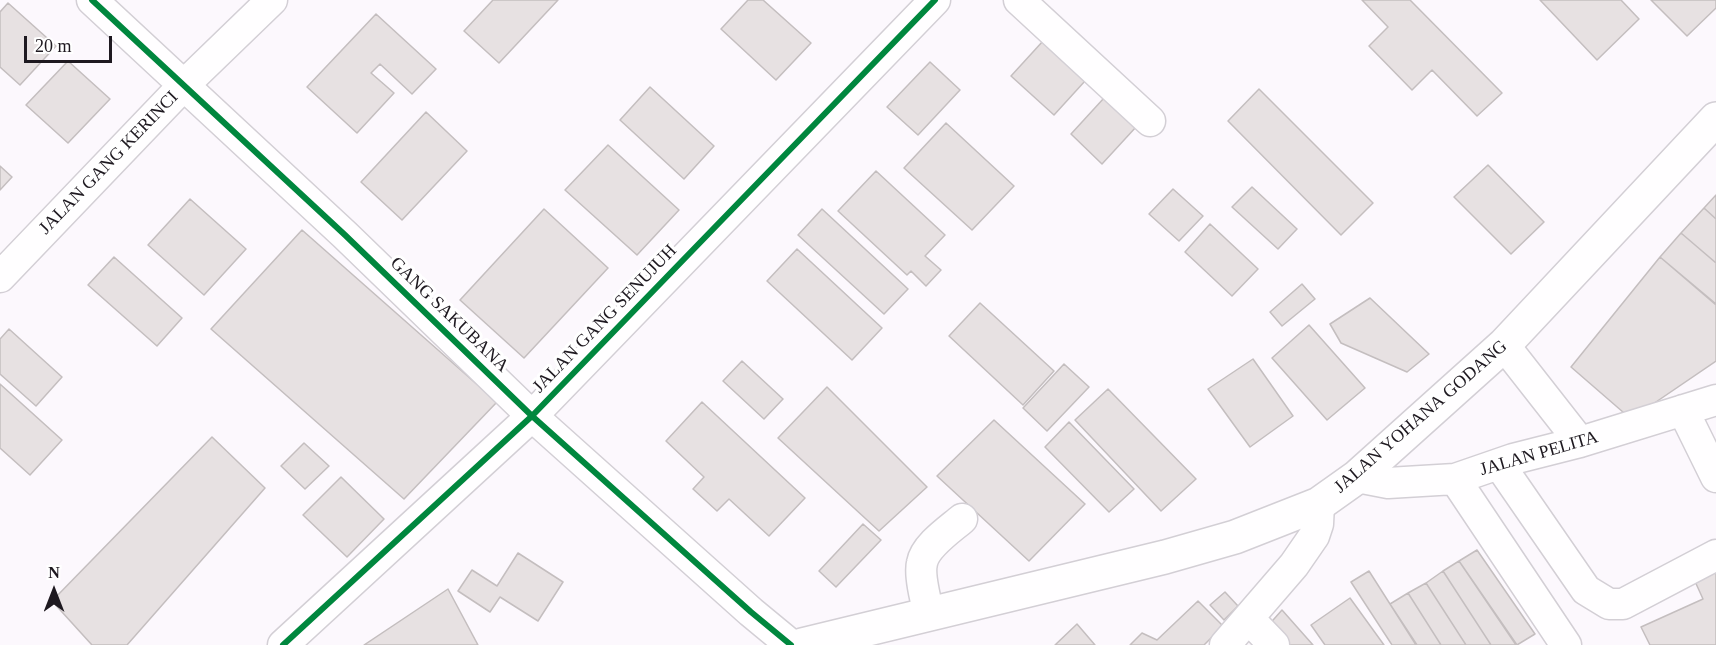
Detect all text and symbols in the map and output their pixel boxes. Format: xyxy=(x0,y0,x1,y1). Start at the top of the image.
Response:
scale bar xyxy=(27,24,116,62)
text: 20 m xyxy=(35,36,72,56)
street label: JALAN GANG KERINCI xyxy=(35,87,183,239)
street label: JALAN GANG SENUJUH xyxy=(528,240,682,398)
street label: GANG SAKUBANA xyxy=(385,253,513,377)
street label: JALAN YOHANA GODANG xyxy=(1330,336,1512,498)
street label: JALAN PELITA xyxy=(1477,427,1601,481)
north arrow xyxy=(24,561,84,621)
text: N xyxy=(48,564,60,581)

